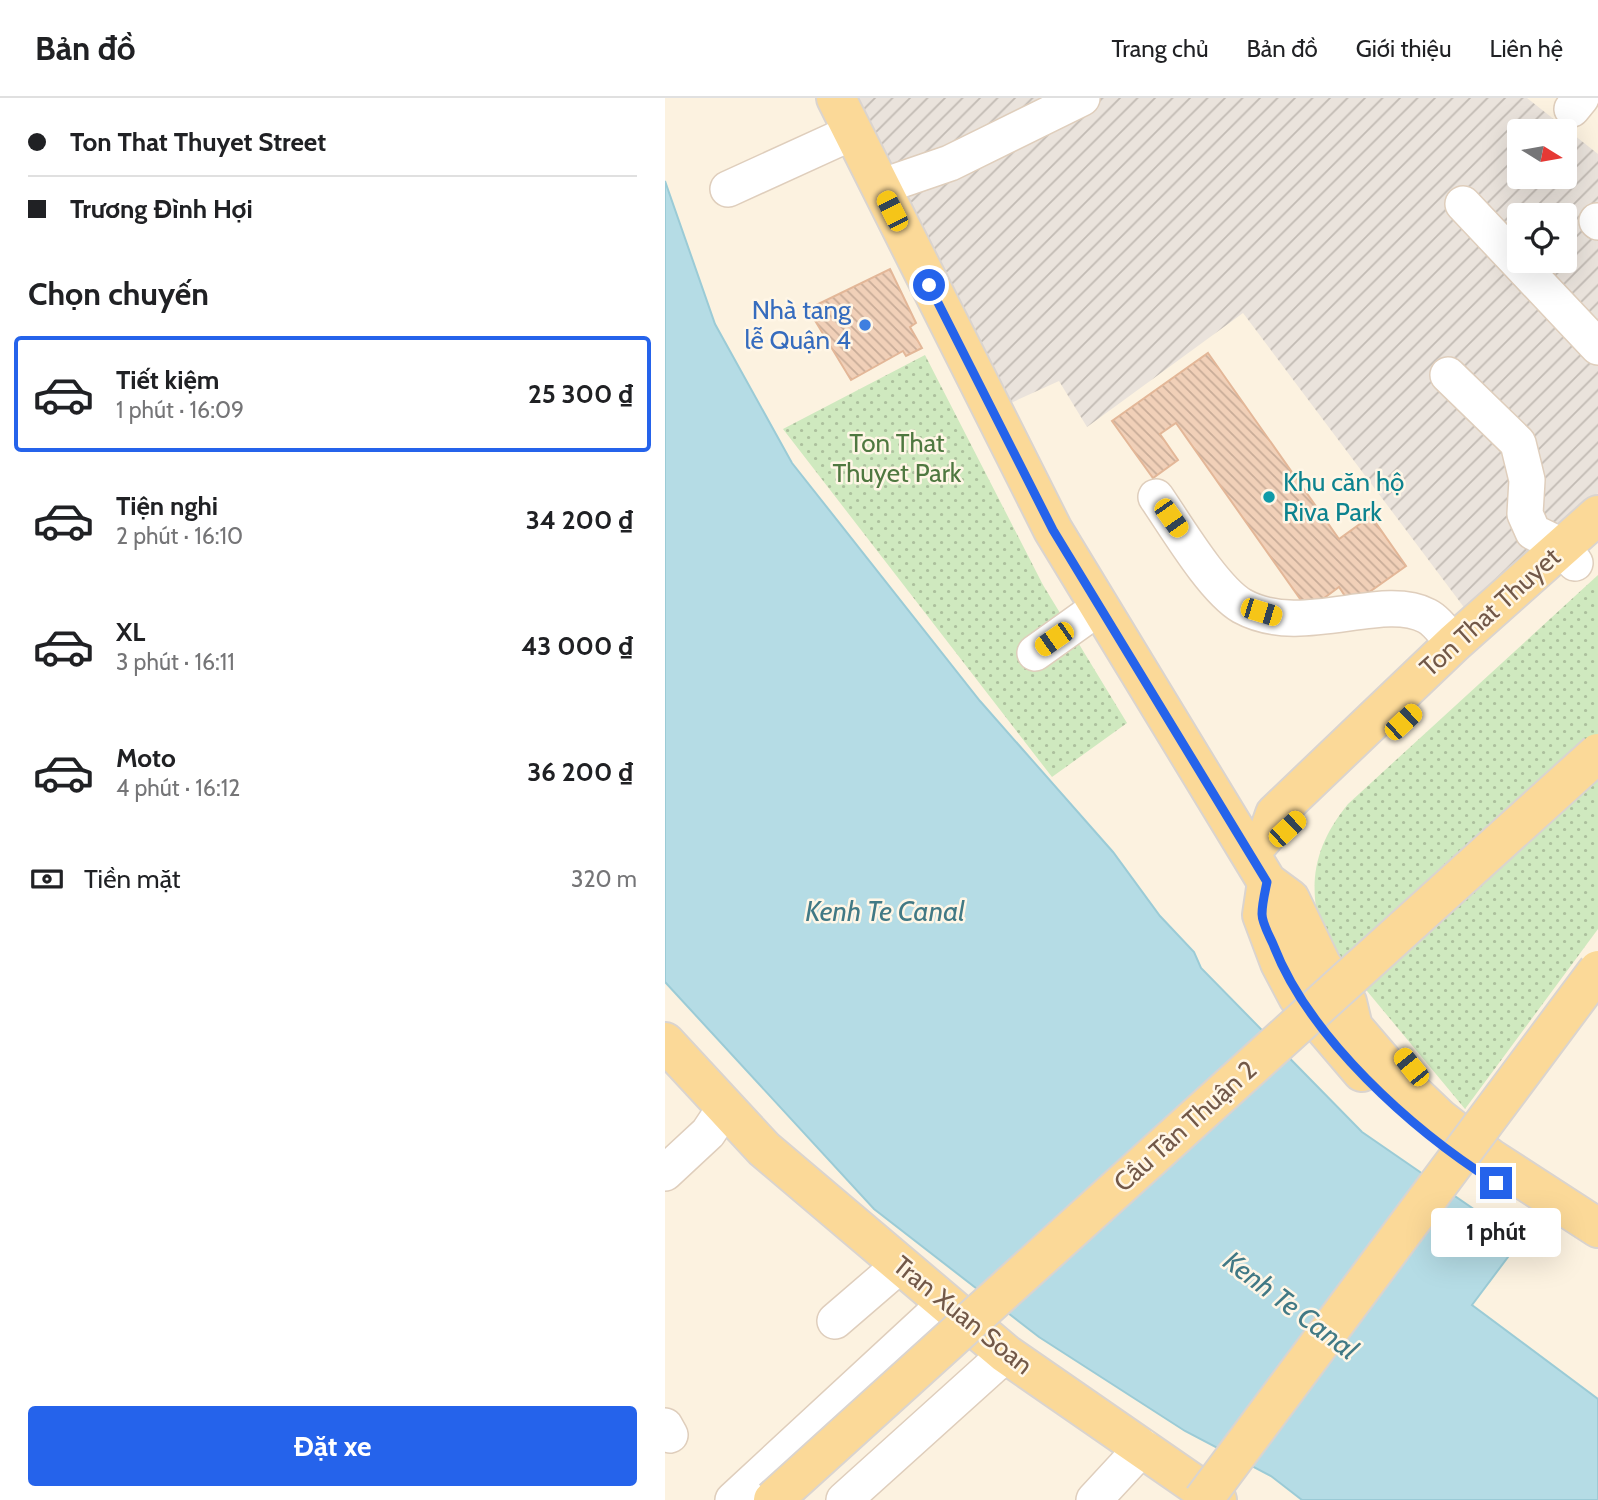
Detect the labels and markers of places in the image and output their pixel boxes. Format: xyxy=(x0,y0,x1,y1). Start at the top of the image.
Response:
place label: Nhà tang lễ Quận 4 xyxy=(744,294,852,356)
marker: Nhà tang lễ Quận 4 xyxy=(857,317,873,333)
place label: Khu căn hộ Riva Park xyxy=(1283,466,1404,528)
marker: Khu căn hộ Riva Park xyxy=(1261,489,1277,505)

